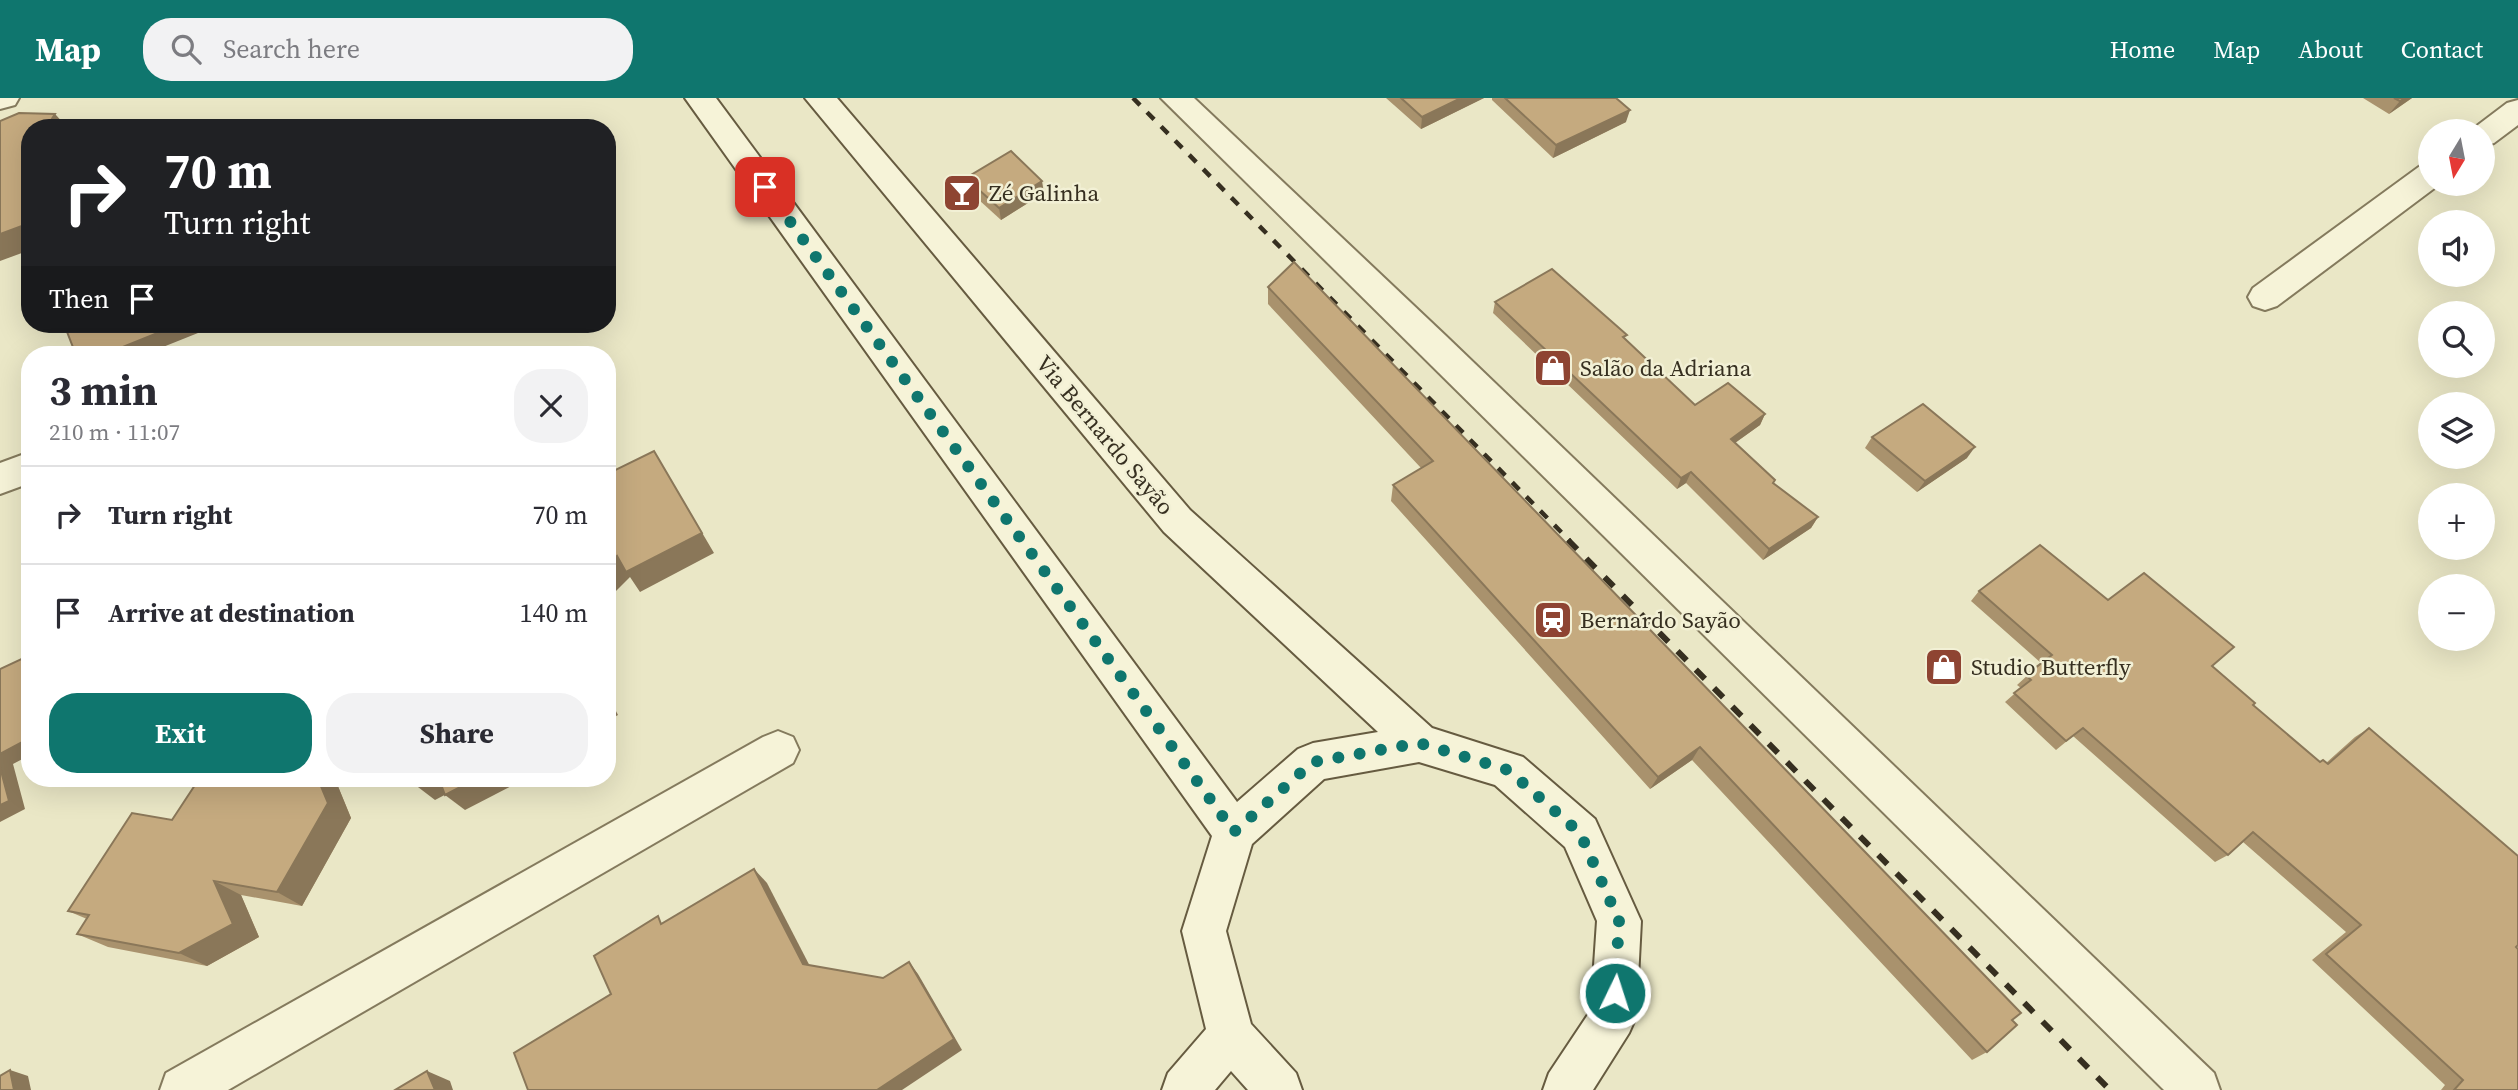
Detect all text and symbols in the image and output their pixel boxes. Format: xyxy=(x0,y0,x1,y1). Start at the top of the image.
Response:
search box xyxy=(143,18,633,81)
text: Map xyxy=(35,27,101,72)
icon: search xyxy=(167,30,205,68)
text: Search here xyxy=(223,31,360,67)
text: Home xyxy=(2110,33,2175,66)
text: Map xyxy=(2213,33,2260,66)
text: About xyxy=(2298,33,2363,66)
text: Contact xyxy=(2401,33,2483,66)
north arrow xyxy=(2418,119,2496,196)
map controls xyxy=(2418,119,2495,651)
text: 70 m xyxy=(164,137,272,204)
icon: right xyxy=(49,147,140,238)
pin xyxy=(735,157,795,217)
icon: arrive xyxy=(746,168,784,206)
bar icon: Zé Galinha xyxy=(941,172,983,214)
place label: Zé Galinha xyxy=(989,177,1100,209)
text: Turn right xyxy=(164,201,310,245)
button: sound xyxy=(2418,210,2495,287)
icon: arrive xyxy=(123,280,161,318)
text: Then xyxy=(49,281,109,317)
button: search xyxy=(2418,301,2495,378)
shop icon: Salão da Adriana xyxy=(1532,347,1574,389)
street label: Via Bernardo Sayão xyxy=(1029,348,1181,522)
place label: Salão da Adriana xyxy=(1580,352,1752,384)
text: 3 min xyxy=(49,361,158,419)
button: close xyxy=(514,369,588,443)
button: layers xyxy=(2418,392,2495,469)
text: 210 m · 11:07 xyxy=(49,416,180,448)
button: + xyxy=(2418,483,2495,560)
icon: right xyxy=(49,496,87,534)
text: Turn right xyxy=(108,497,232,533)
text: 70 m xyxy=(533,497,588,533)
button: − xyxy=(2418,574,2495,651)
icon: arrive xyxy=(49,594,87,632)
text: Arrive at destination xyxy=(108,595,355,631)
text: 140 m xyxy=(520,595,588,631)
station icon: Bernardo Sayão xyxy=(1532,599,1574,641)
place label: Bernardo Sayão xyxy=(1580,604,1741,636)
shop icon: Studio Butterfly xyxy=(1923,646,1965,688)
place label: Studio Butterfly xyxy=(1971,651,2131,683)
button: Exit xyxy=(49,693,312,773)
button: Share xyxy=(326,693,588,773)
position arrow xyxy=(1578,956,1652,1030)

